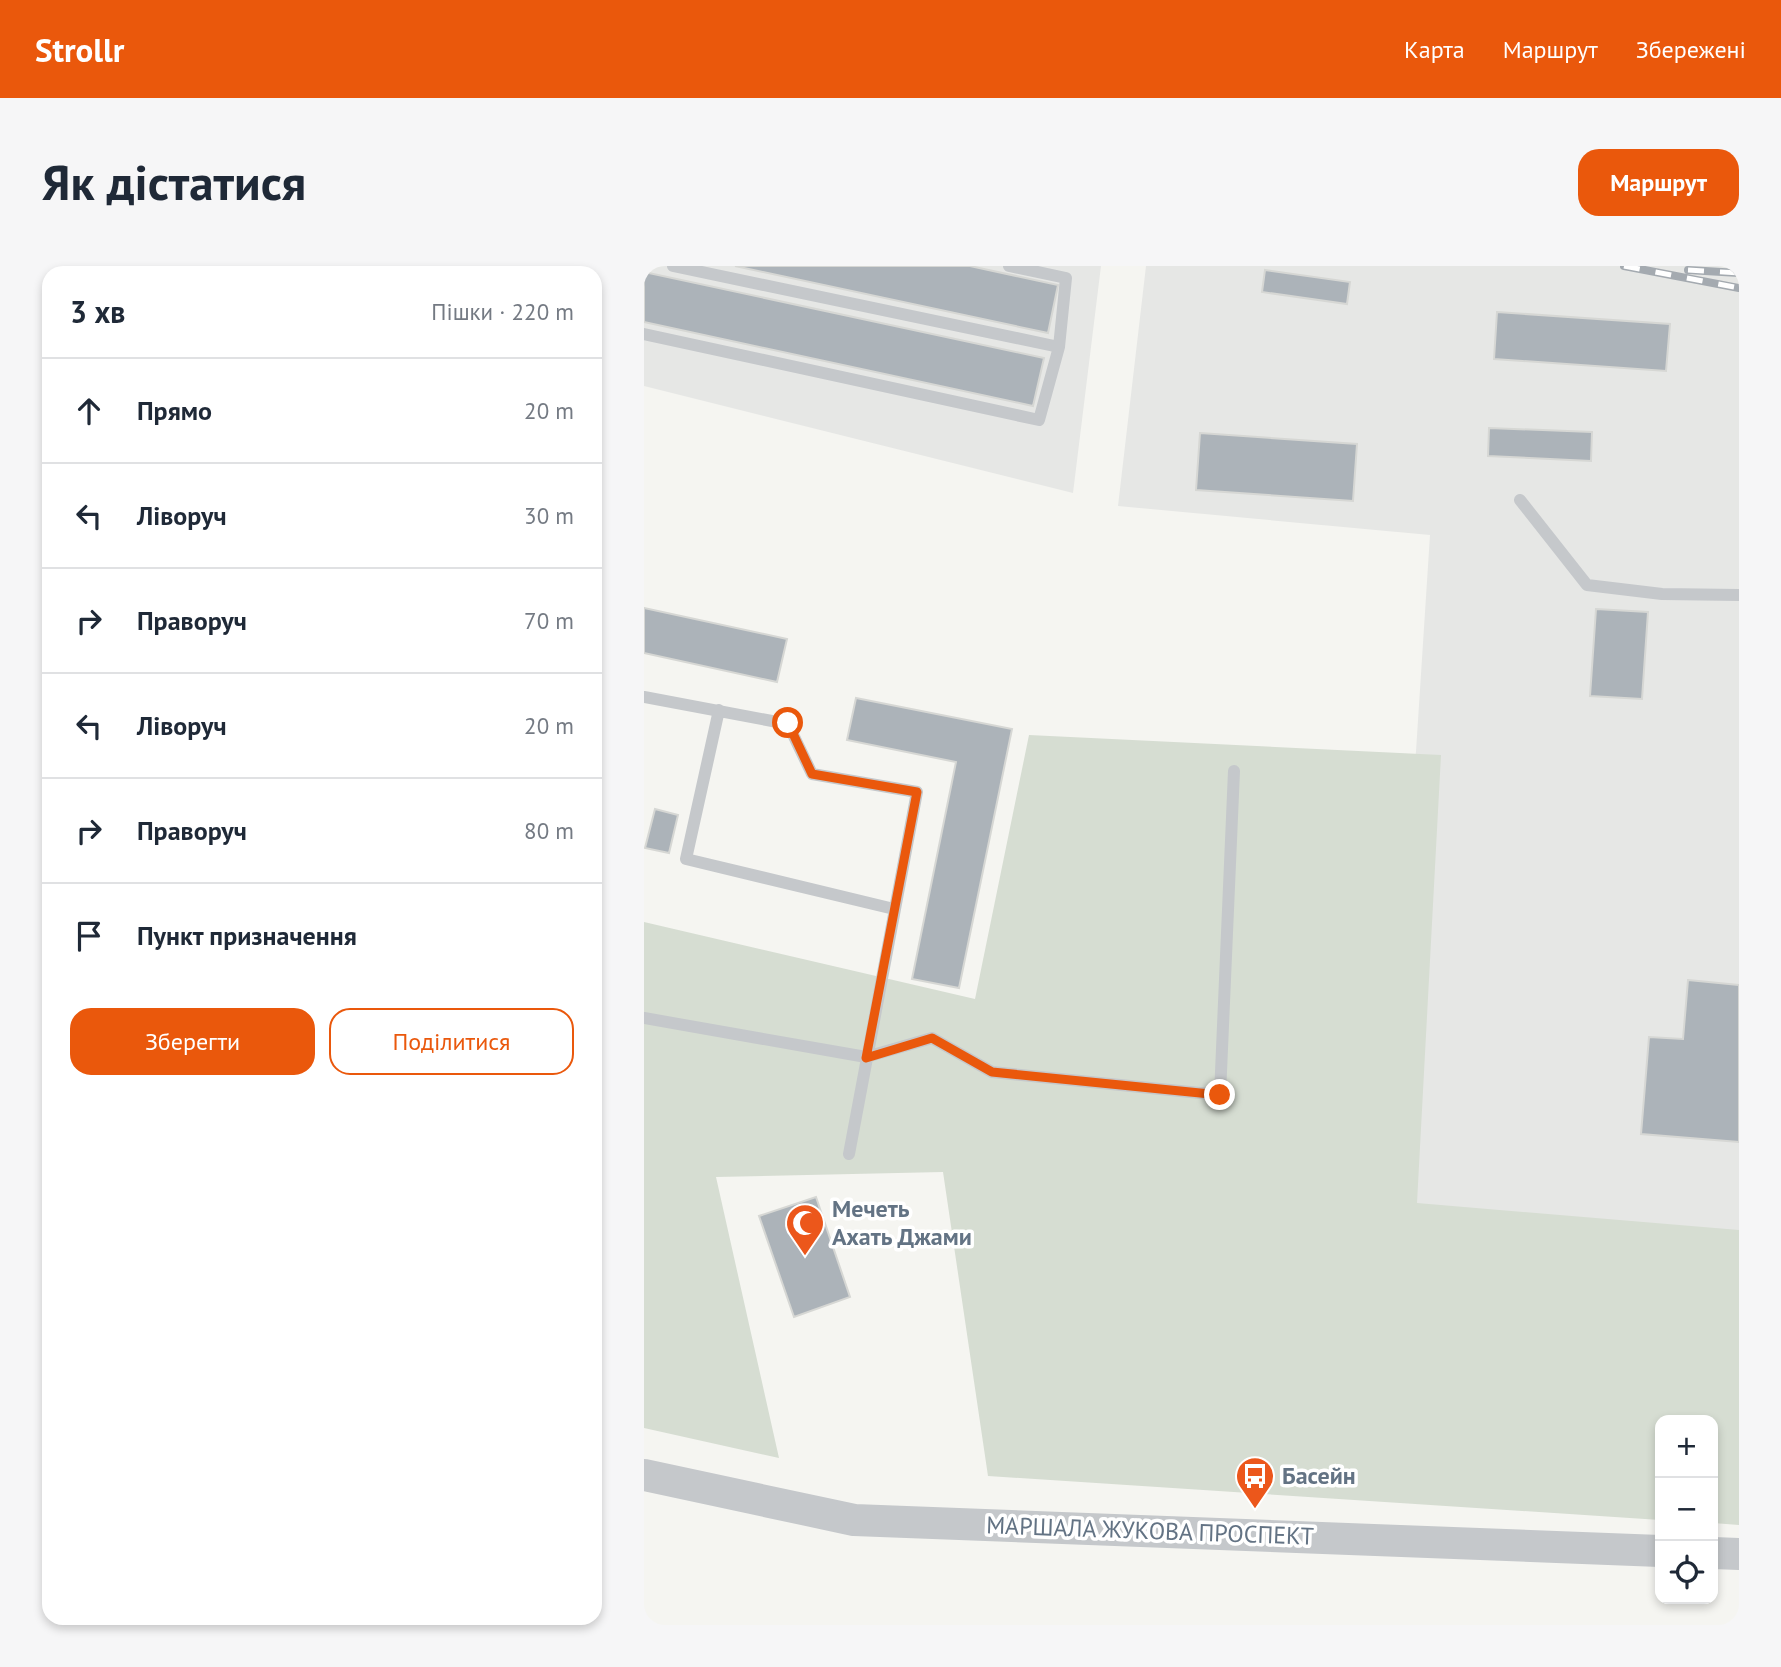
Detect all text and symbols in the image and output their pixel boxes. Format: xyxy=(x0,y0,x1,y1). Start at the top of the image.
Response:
text: Strollr xyxy=(35,28,124,71)
text: Карта xyxy=(1404,34,1465,65)
text: Маршрут xyxy=(1503,34,1598,65)
text: Збережені xyxy=(1636,34,1746,65)
button: Маршрут xyxy=(1578,149,1739,216)
text: Як дістатися xyxy=(42,150,306,214)
text: 3 хв xyxy=(70,292,126,331)
text: Пішки · 220 m xyxy=(431,297,574,326)
icon: ahead xyxy=(70,392,108,430)
text: Прямо xyxy=(137,394,212,427)
text: 20 m xyxy=(524,396,574,425)
icon: left xyxy=(70,497,108,535)
text: Ліворуч xyxy=(137,499,227,532)
text: 30 m xyxy=(524,501,574,530)
icon: right xyxy=(70,602,108,640)
text: Праворуч xyxy=(137,604,247,637)
text: 70 m xyxy=(524,606,574,635)
icon: left xyxy=(70,707,108,745)
route start xyxy=(772,707,803,738)
text: Ліворуч xyxy=(137,709,227,742)
text: 20 m xyxy=(524,711,574,740)
icon: right xyxy=(70,812,108,850)
text: Праворуч xyxy=(137,814,247,847)
text: 80 m xyxy=(524,816,574,845)
icon: arrive xyxy=(70,917,108,955)
text: Пункт призначення xyxy=(137,919,357,952)
button: Зберегти xyxy=(70,1008,315,1075)
button: Поділитися xyxy=(329,1008,574,1075)
route end xyxy=(1204,1079,1235,1110)
place label: Мечеть Ахать Джами xyxy=(832,1193,972,1252)
mosque icon: Мечеть Ахать Джами xyxy=(784,1202,826,1257)
map controls xyxy=(1655,1415,1718,1604)
button: + xyxy=(1655,1415,1718,1478)
bus stop icon: Басейн xyxy=(1234,1455,1276,1510)
place label: Басейн xyxy=(1282,1460,1356,1491)
button: − xyxy=(1655,1478,1718,1541)
street label: МАРШАЛА ЖУКОВА ПРОСПЕКТ xyxy=(986,1509,1314,1552)
button: locate xyxy=(1655,1541,1718,1604)

